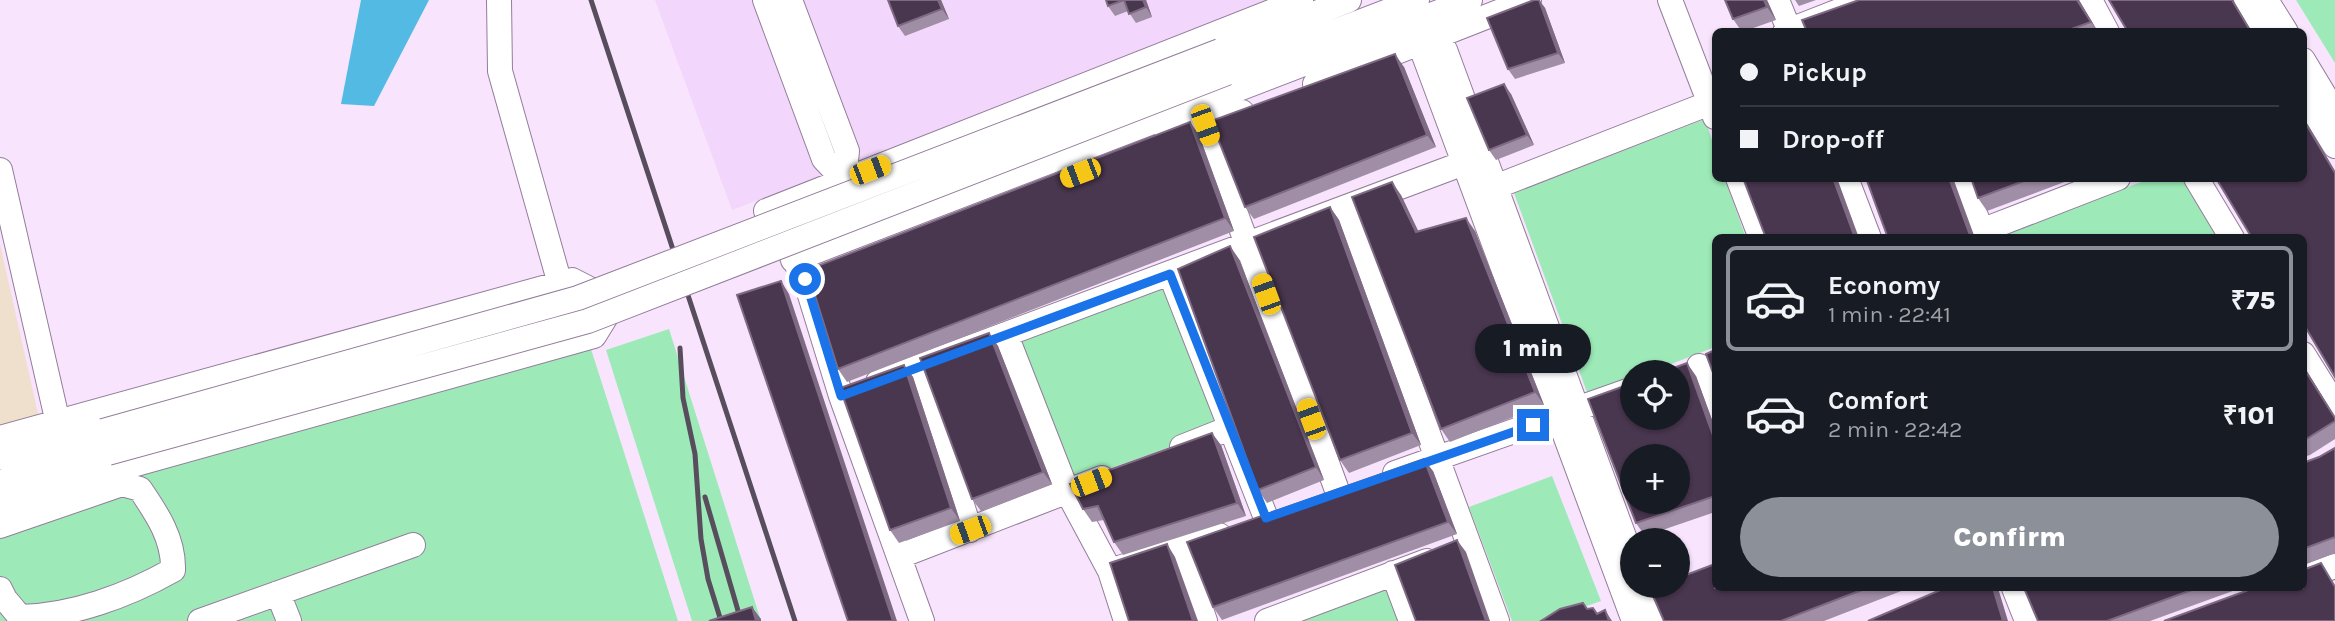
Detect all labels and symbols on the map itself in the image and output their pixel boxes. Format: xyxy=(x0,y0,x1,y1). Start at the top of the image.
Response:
car xyxy=(1188,102,1223,148)
car xyxy=(847,153,894,187)
car xyxy=(1057,156,1104,190)
route start xyxy=(789,263,821,295)
car xyxy=(1249,271,1284,317)
callout: 1 min xyxy=(1475,324,1591,372)
car xyxy=(1294,396,1329,442)
route end xyxy=(1517,409,1549,441)
car xyxy=(1068,465,1115,499)
car xyxy=(947,513,994,547)

